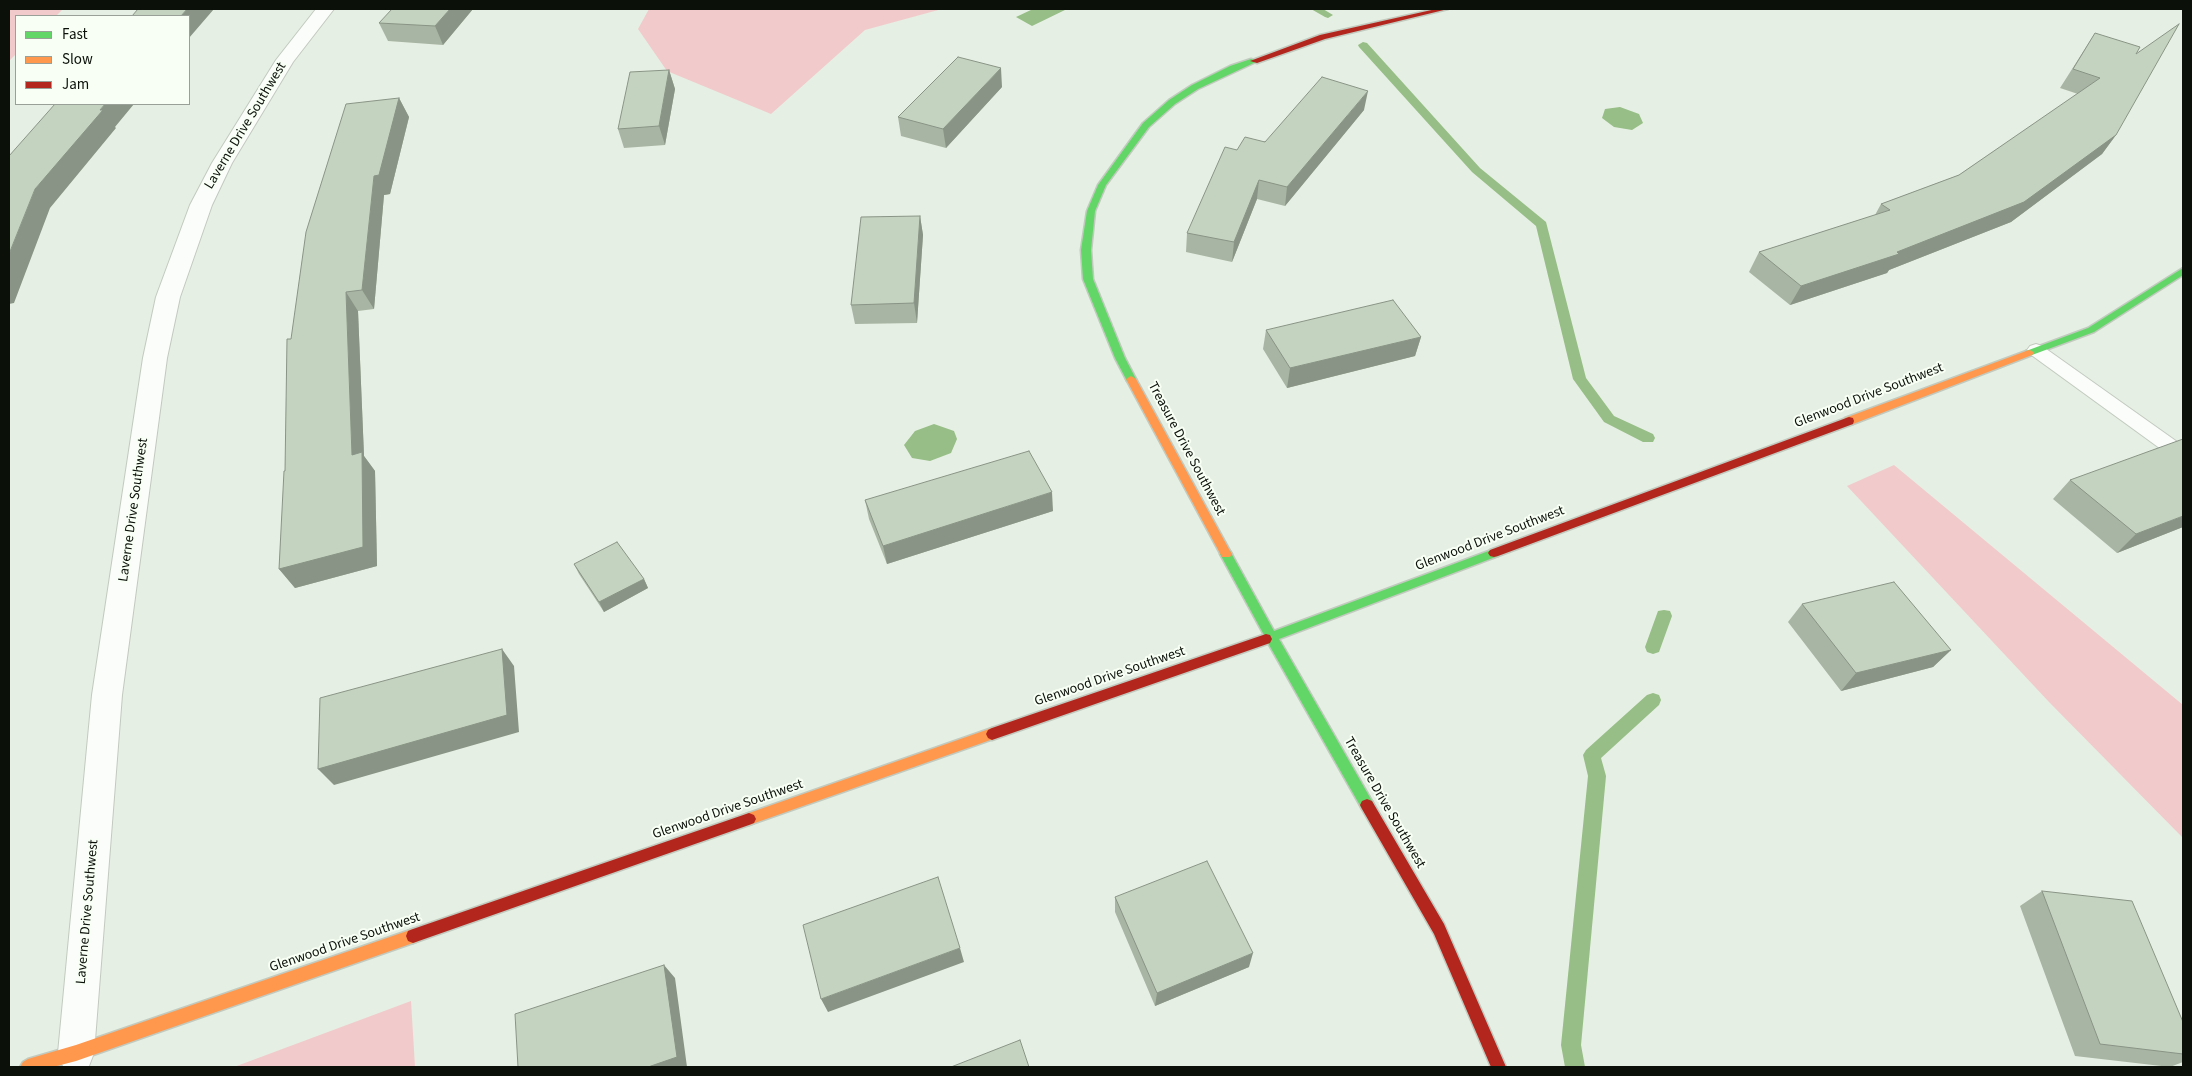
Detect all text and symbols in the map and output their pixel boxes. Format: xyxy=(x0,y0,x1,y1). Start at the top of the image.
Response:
legend xyxy=(15,15,190,105)
text: Fast xyxy=(62,24,88,45)
text: Slow xyxy=(62,49,93,70)
street label: Laverne Drive Southwest xyxy=(201,60,291,192)
text: Jam xyxy=(62,74,89,95)
street label: Glenwood Drive Southwest xyxy=(1792,360,1946,432)
street label: Treasure Drive Southwest xyxy=(1144,379,1228,519)
street label: Laverne Drive Southwest xyxy=(116,437,152,583)
street label: Glenwood Drive Southwest xyxy=(1413,503,1567,575)
street label: Glenwood Drive Southwest xyxy=(1033,643,1187,711)
street label: Treasure Drive Southwest xyxy=(1340,734,1428,872)
street label: Glenwood Drive Southwest xyxy=(651,776,805,844)
street label: Laverne Drive Southwest xyxy=(73,839,103,985)
street label: Glenwood Drive Southwest xyxy=(268,909,422,977)

